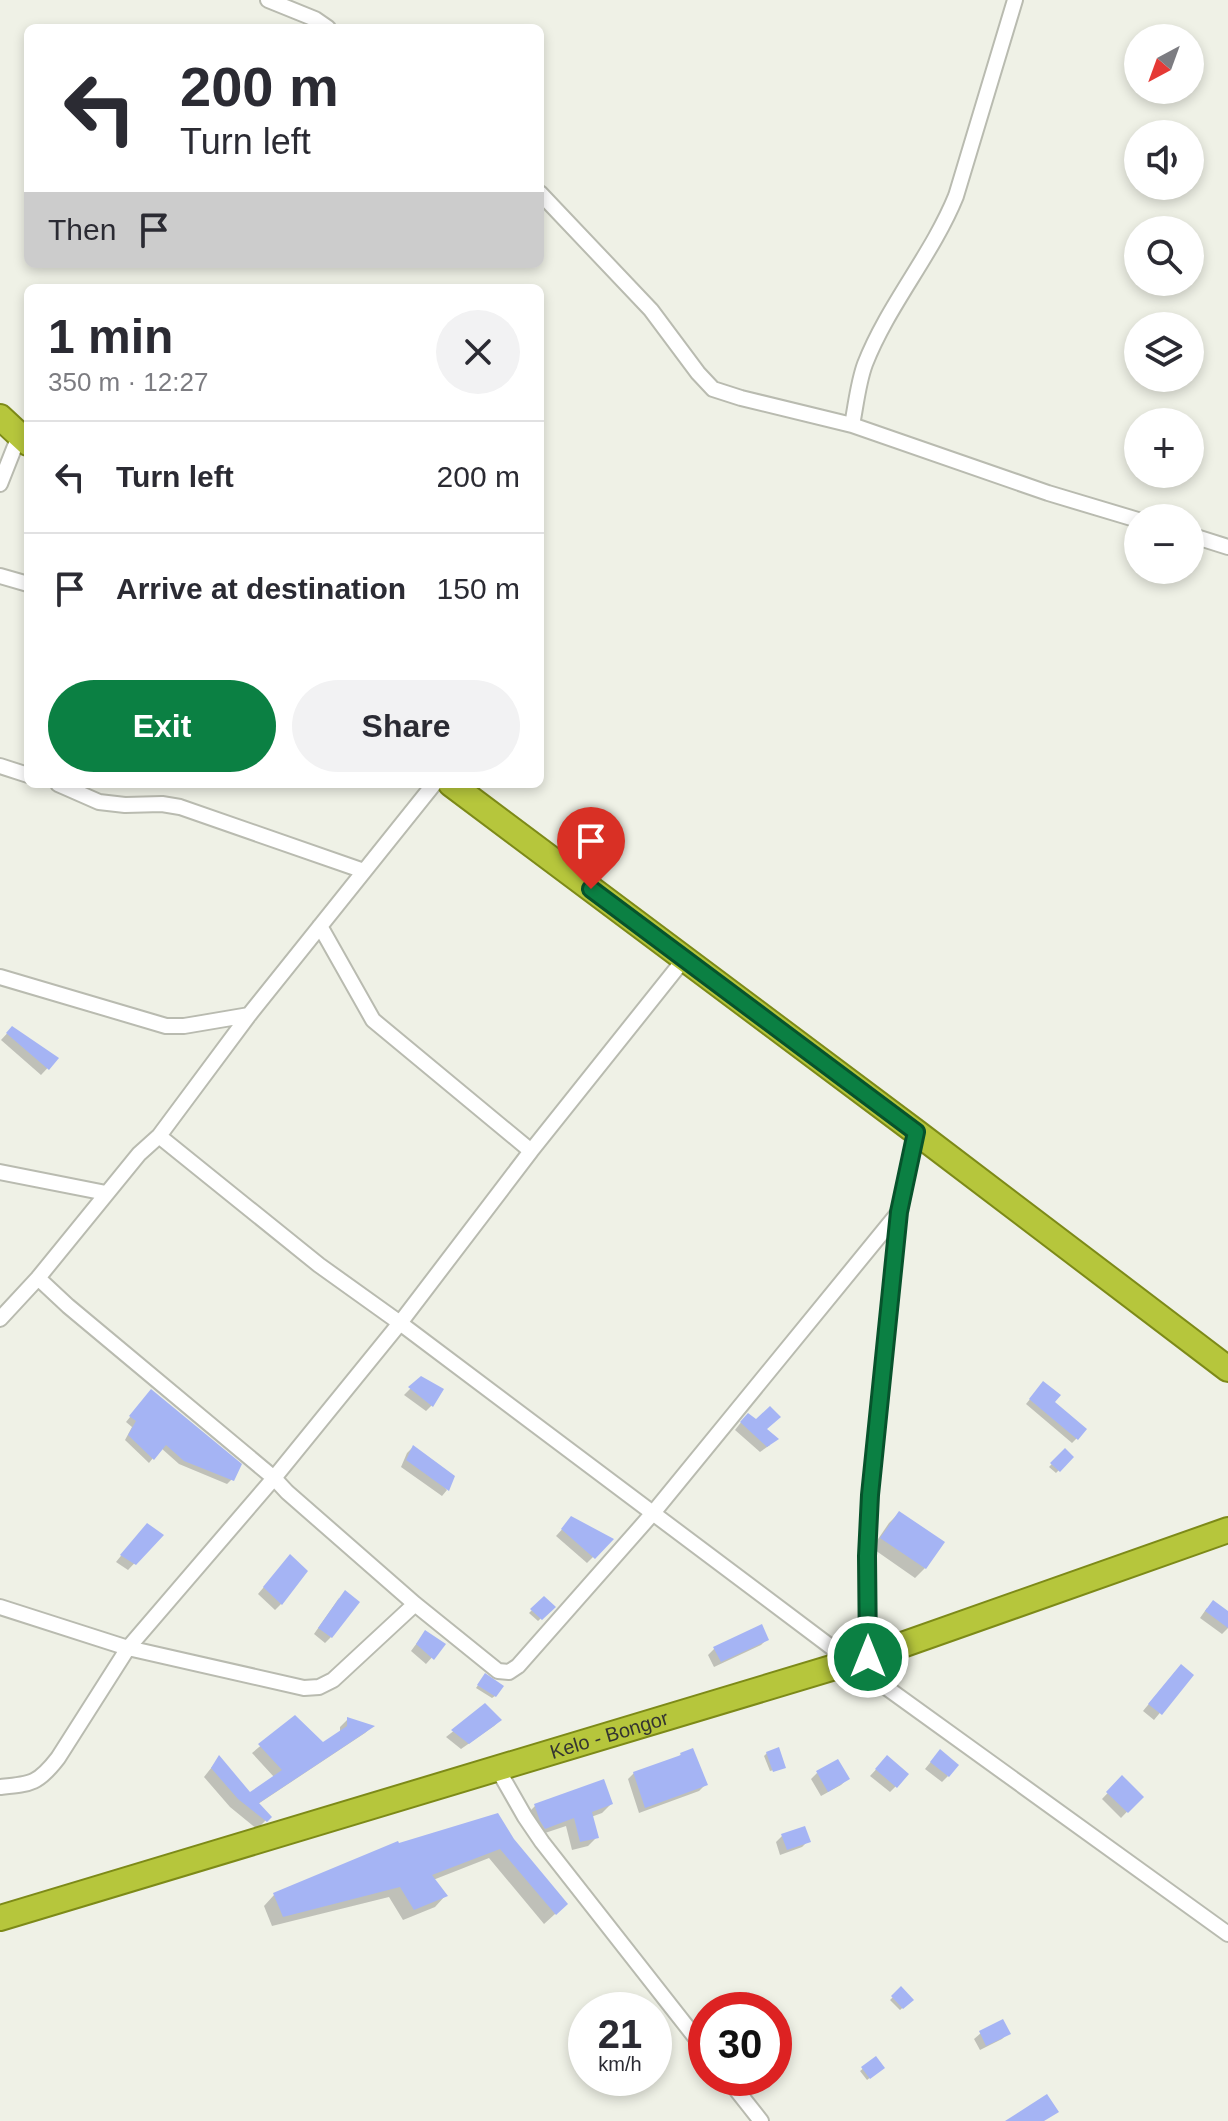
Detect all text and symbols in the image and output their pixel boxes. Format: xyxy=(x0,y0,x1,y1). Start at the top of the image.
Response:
north arrow xyxy=(1124,24,1204,104)
map controls xyxy=(1124,24,1204,584)
text: 200 m xyxy=(180,55,339,118)
icon: left xyxy=(48,56,152,160)
button: sound xyxy=(1124,120,1204,200)
text: Turn left xyxy=(180,121,311,162)
icon: arrive xyxy=(132,208,176,252)
text: Then xyxy=(48,213,116,246)
button: search xyxy=(1124,216,1204,296)
text: 1 min xyxy=(48,310,173,363)
button: close xyxy=(436,310,520,394)
button: layers xyxy=(1124,312,1204,392)
text: 350 m · 12:27 xyxy=(48,367,208,397)
button: + xyxy=(1124,408,1204,488)
icon: left xyxy=(48,455,92,499)
text: Turn left xyxy=(116,460,234,493)
text: 200 m xyxy=(437,460,520,493)
button: − xyxy=(1124,504,1204,584)
icon: arrive xyxy=(48,567,92,611)
text: Arrive at destination xyxy=(116,572,406,605)
text: 150 m xyxy=(437,572,520,605)
button: Exit xyxy=(48,680,276,772)
button: Share xyxy=(292,680,520,772)
pin xyxy=(557,807,625,889)
icon: arrive xyxy=(569,819,613,863)
position arrow xyxy=(826,1615,910,1699)
street label: Kelo - Bongor xyxy=(547,1707,671,1763)
speed limit sign: 30 xyxy=(688,1992,792,2096)
text: 21 xyxy=(598,2012,642,2056)
text: km/h xyxy=(598,2053,642,2075)

